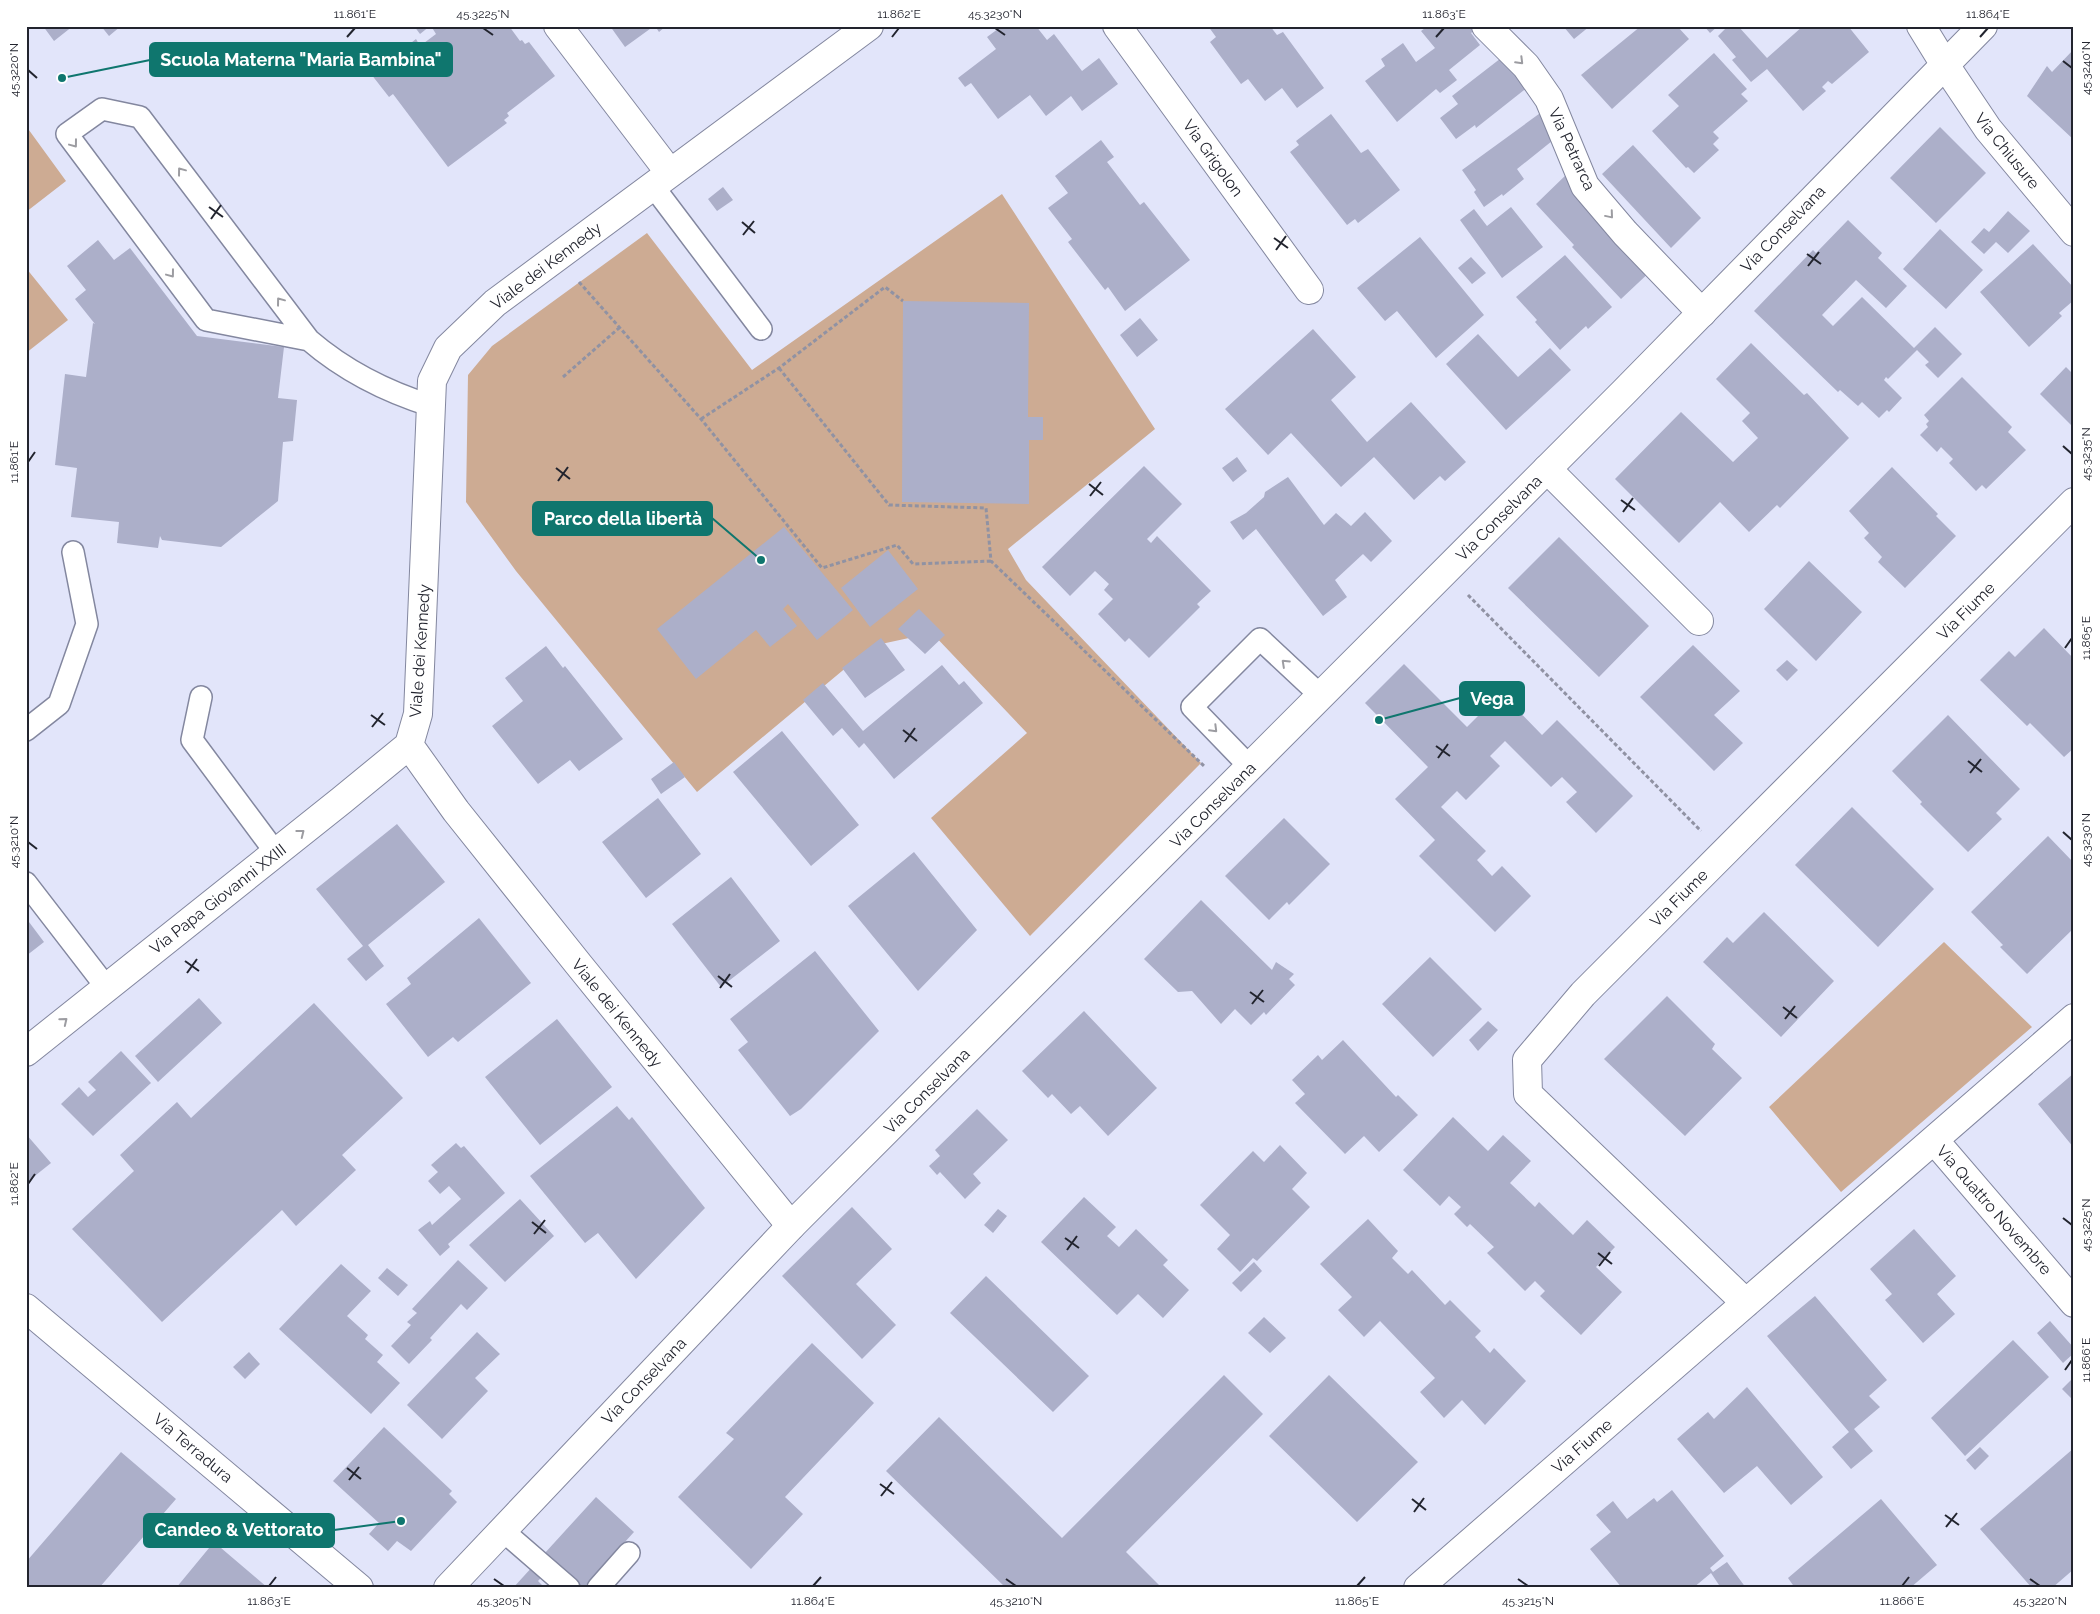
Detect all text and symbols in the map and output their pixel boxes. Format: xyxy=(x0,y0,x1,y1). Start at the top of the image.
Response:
text: 11.861°E xyxy=(334,7,376,21)
text: 45.3225°N xyxy=(456,7,510,21)
text: 11.862°E xyxy=(877,7,921,21)
text: 45.3230°N xyxy=(968,7,1022,21)
text: 11.863°E xyxy=(1422,7,1466,21)
text: 11.864°E xyxy=(1966,7,2010,21)
text: 45.3240°N xyxy=(2079,41,2093,95)
text: 45.3220°N xyxy=(7,43,21,97)
callout: Scuola Materna "Maria Bambina" xyxy=(150,43,452,76)
text: Scuola Materna "Maria Bambina" xyxy=(160,49,442,70)
one-way arrow xyxy=(1515,55,1524,64)
street label: Via Petrarca xyxy=(1545,105,1599,193)
street label: Via Chiusure xyxy=(1971,109,2043,193)
street label: Via Grigolon xyxy=(1179,116,1247,200)
one-way arrow xyxy=(68,138,76,147)
one-way arrow xyxy=(179,168,187,177)
street label: Via Conselvana xyxy=(1737,182,1829,276)
one-way arrow xyxy=(1604,209,1612,218)
street label: Viale dei Kennedy xyxy=(487,218,605,314)
one-way arrow xyxy=(165,268,174,278)
one-way arrow xyxy=(277,298,285,307)
text: 45.3235°N xyxy=(2079,427,2093,481)
text: 11.861°E xyxy=(7,441,21,483)
street label: Via Conselvana xyxy=(1452,471,1546,565)
callout: Parco della libertà xyxy=(533,502,712,535)
text: Parco della libertà xyxy=(544,508,702,529)
street label: Via Fiume xyxy=(1933,578,1999,644)
street label: Viale dei Kennedy xyxy=(406,583,434,718)
text: 11.865°E xyxy=(2079,616,2093,660)
one-way arrow xyxy=(1282,660,1291,669)
callout: Vega xyxy=(1460,682,1524,715)
text: Vega xyxy=(1470,688,1514,709)
one-way arrow xyxy=(1208,723,1217,732)
street label: Via Conselvana xyxy=(1166,758,1260,852)
text: 45.3230°N xyxy=(2079,813,2093,867)
text: 45.3210°N xyxy=(7,816,21,868)
one-way arrow xyxy=(295,831,304,839)
street label: Via Papa Giovanni XXIII xyxy=(146,840,290,958)
street label: Via Fiume xyxy=(1646,865,1712,931)
street label: Viale dei Kennedy xyxy=(568,955,667,1071)
one-way arrow xyxy=(59,1018,68,1027)
street label: Via Conselvana xyxy=(880,1044,974,1138)
street label: Via Quattro Novembre xyxy=(1933,1141,2055,1279)
text: 11.862°E xyxy=(7,1162,21,1206)
text: 45.3225°N xyxy=(2079,1198,2093,1252)
street label: Via Conselvana xyxy=(598,1334,690,1428)
text: 11.866°E xyxy=(2079,1338,2093,1382)
street label: Via Terradura xyxy=(149,1409,237,1487)
street label: Via Fiume xyxy=(1548,1415,1616,1477)
callout: Candeo & Vettorato xyxy=(144,1514,334,1547)
text: Candeo & Vettorato xyxy=(155,1519,323,1540)
text: 11.863°E xyxy=(247,1594,291,1608)
text: 45.3205°N xyxy=(477,1594,531,1608)
text: 11.864°E xyxy=(791,1594,835,1608)
text: 45.3210°N xyxy=(990,1594,1042,1608)
text: 11.865°E xyxy=(1335,1594,1379,1608)
text: 45.3215°N xyxy=(1502,1594,1554,1608)
text: 11.866°E xyxy=(1880,1594,1924,1608)
text: 45.3220°N xyxy=(2013,1594,2067,1608)

